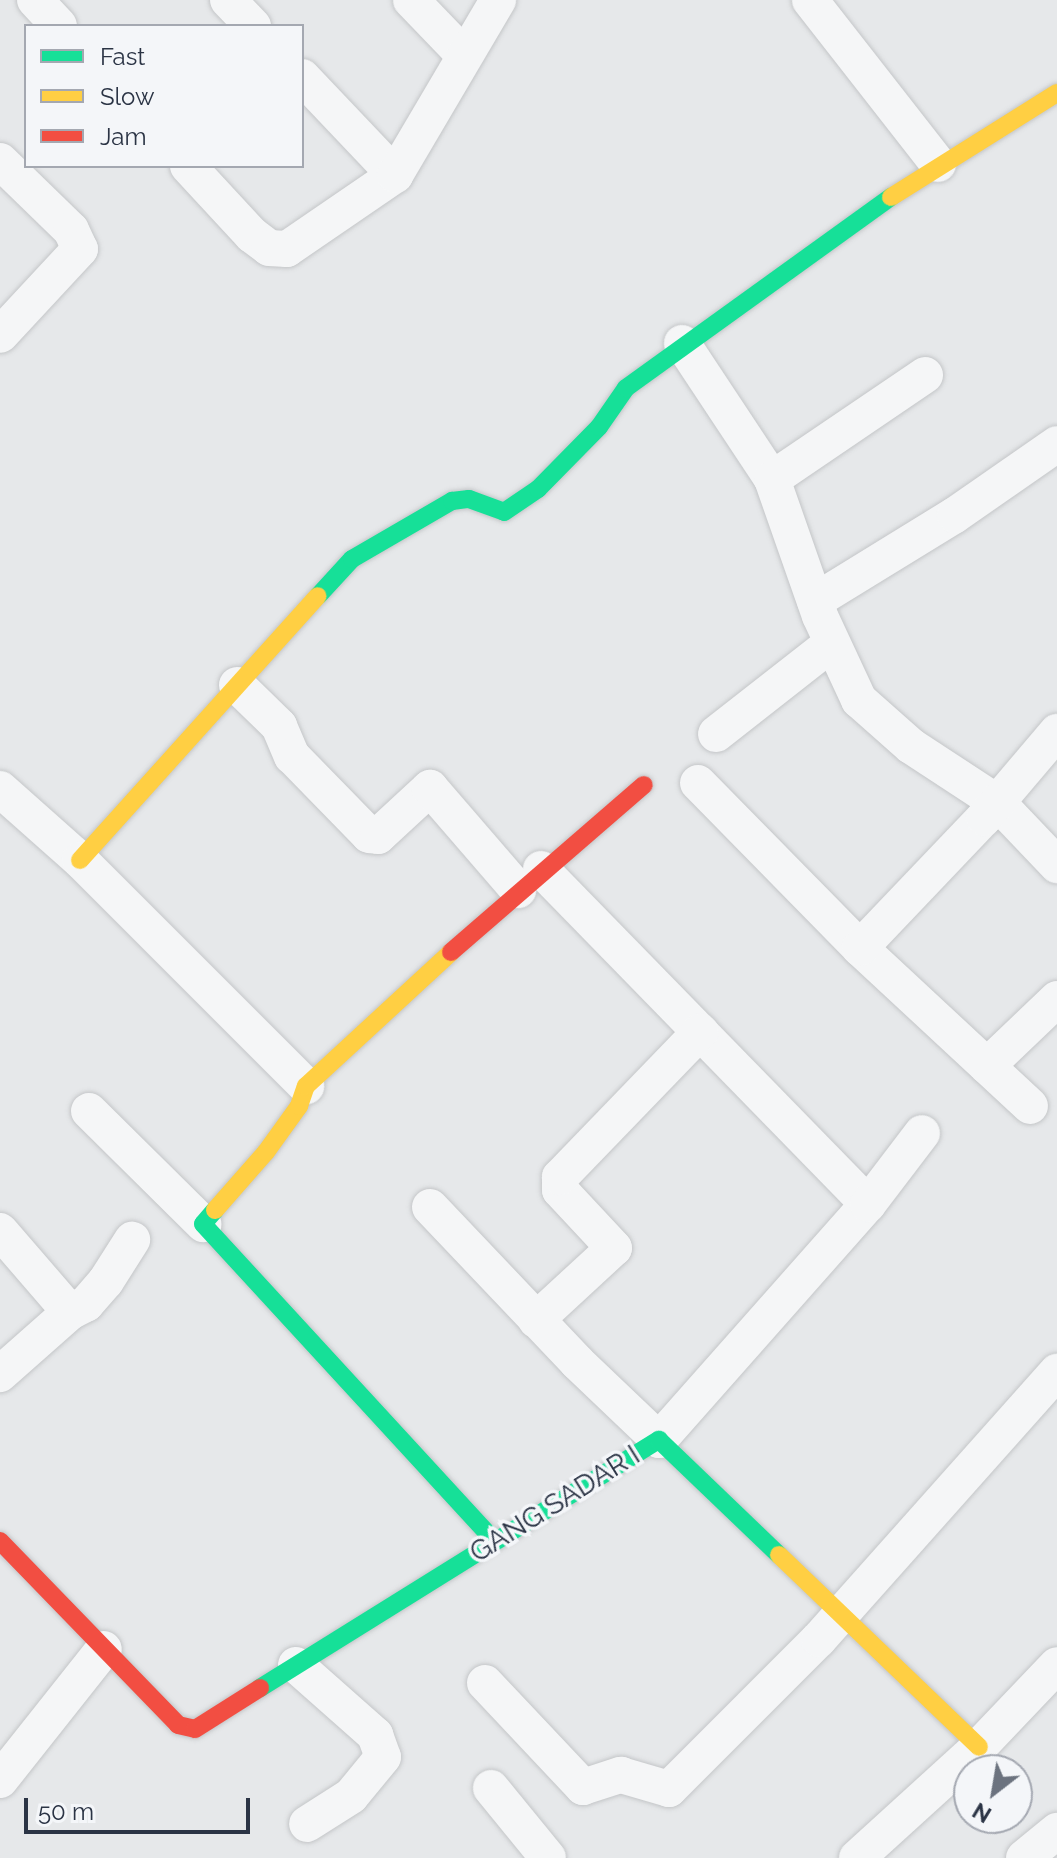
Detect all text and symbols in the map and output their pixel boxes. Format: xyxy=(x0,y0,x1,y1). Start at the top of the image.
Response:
legend xyxy=(24,24,304,168)
text: Fast xyxy=(100,42,145,71)
text: Slow xyxy=(100,82,154,111)
text: Jam xyxy=(100,122,146,151)
street label: GANG SADAR I xyxy=(464,1438,646,1570)
north arrow xyxy=(953,1754,1033,1834)
scale bar xyxy=(28,1782,254,1832)
text: 50 m xyxy=(38,1797,94,1826)
text: N xyxy=(968,1797,996,1828)

